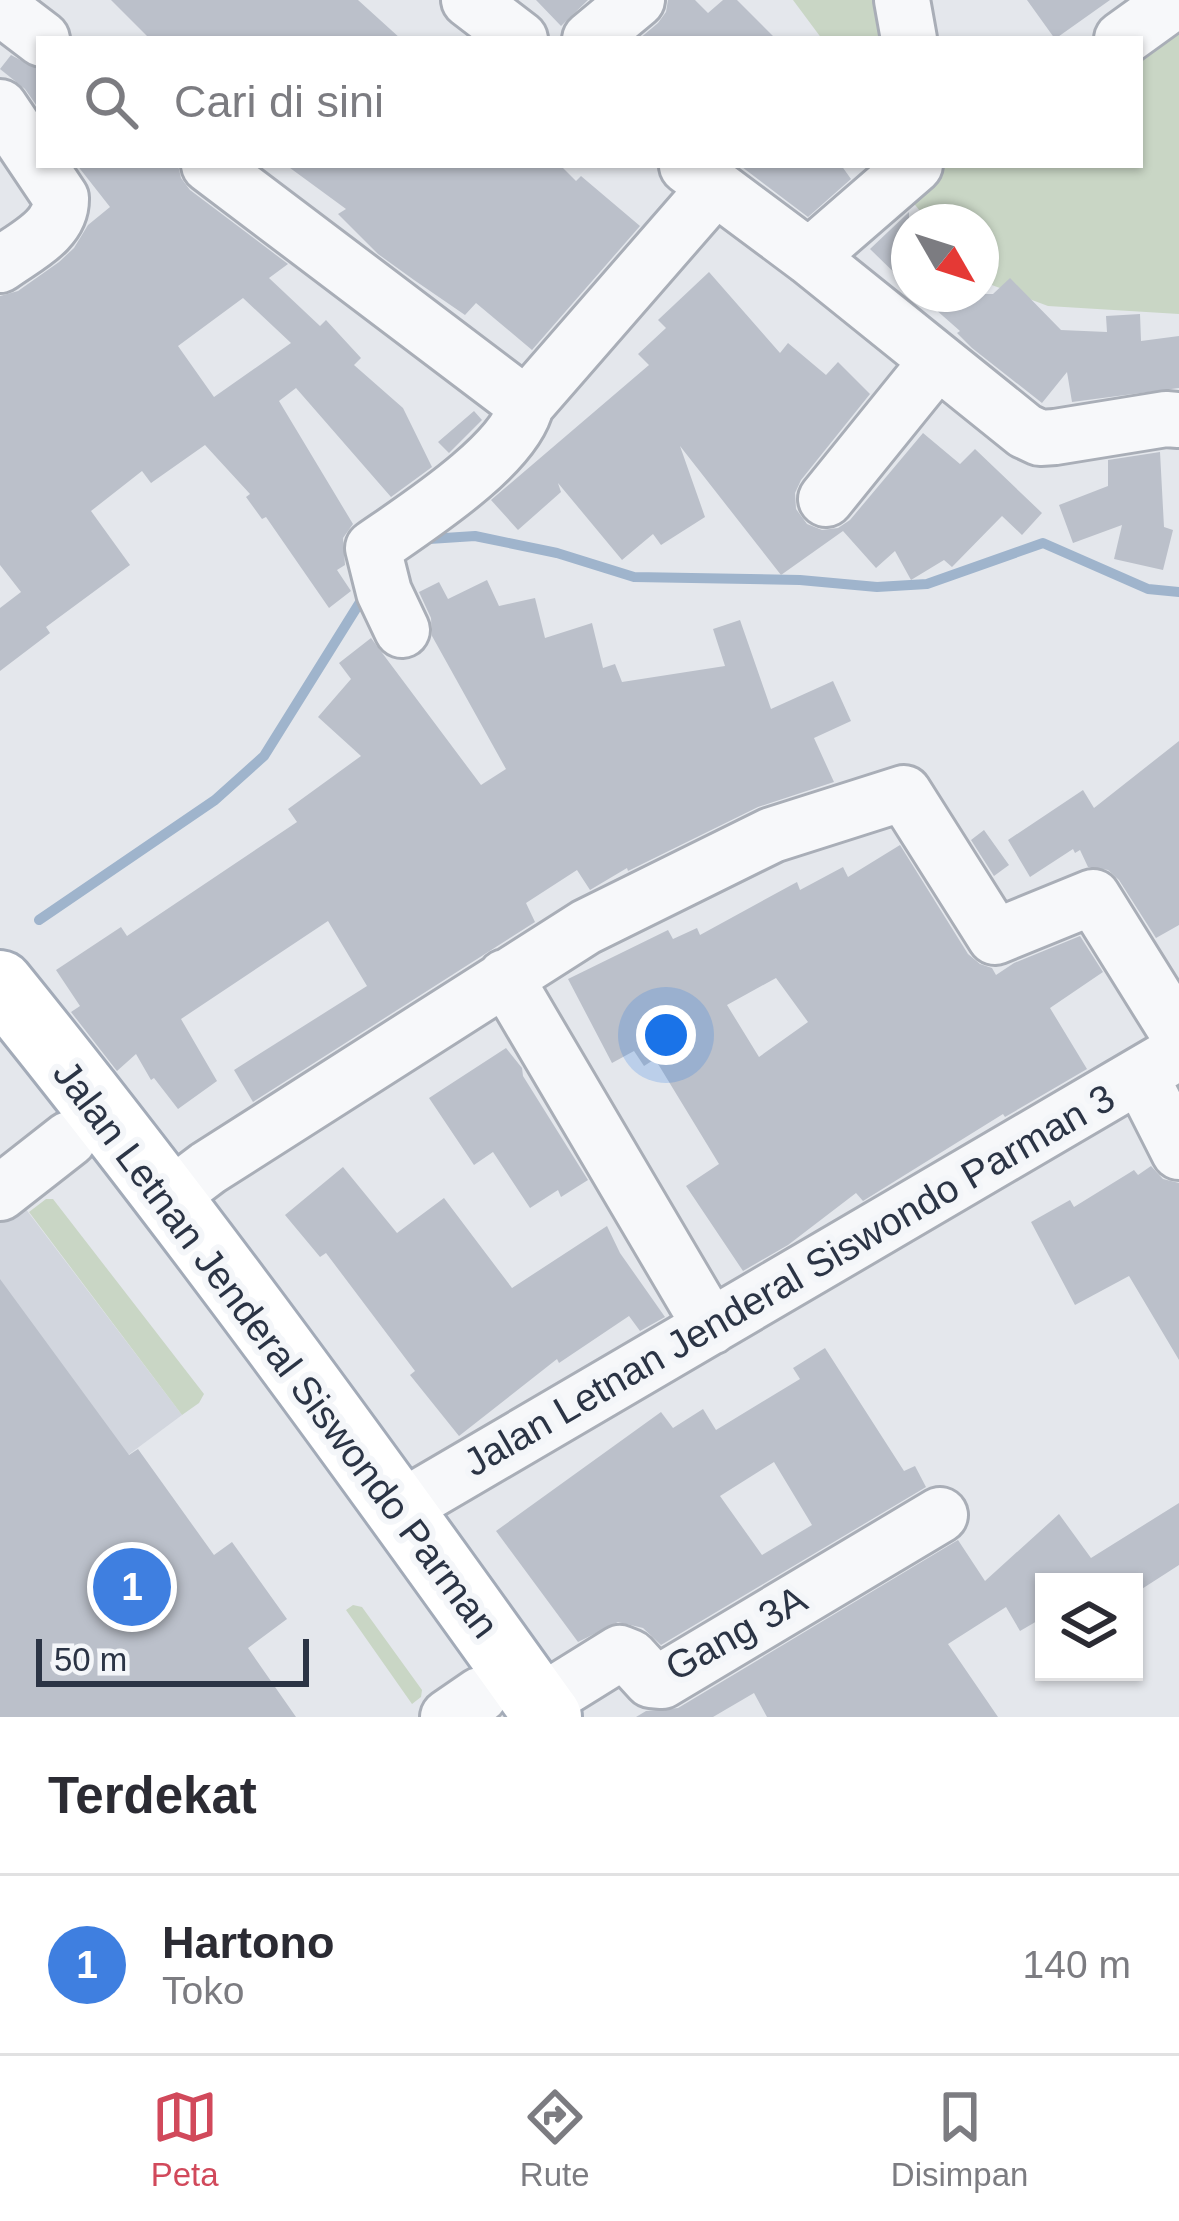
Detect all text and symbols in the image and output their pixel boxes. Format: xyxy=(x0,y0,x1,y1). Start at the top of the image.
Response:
search box xyxy=(36,36,1143,168)
icon: search xyxy=(78,69,144,135)
text: Cari di sini xyxy=(174,76,384,127)
north arrow xyxy=(891,204,999,312)
your location xyxy=(636,1005,696,1065)
street label: Jalan Letnan Jenderal Siswondo Parman xyxy=(45,1052,507,1646)
street label: Jalan Letnan Jenderal Siswondo Parman 3 xyxy=(456,1075,1122,1485)
pin: 1 xyxy=(93,1542,171,1632)
map controls xyxy=(1035,1573,1143,1681)
button: layers xyxy=(1035,1573,1143,1681)
street label: Gang 3A xyxy=(658,1577,814,1689)
scale bar xyxy=(36,1633,309,1686)
text: 50 m xyxy=(54,1641,127,1678)
text: Terdekat xyxy=(48,1767,257,1824)
text: Hartono xyxy=(162,1917,335,1968)
text: 1 xyxy=(76,1943,98,1986)
text: 140 m xyxy=(1023,1943,1131,1986)
text: Toko xyxy=(162,1969,244,2012)
tab: Peta xyxy=(151,2084,219,2194)
tab: Rute xyxy=(520,2084,590,2194)
tab: Disimpan xyxy=(891,2084,1028,2194)

